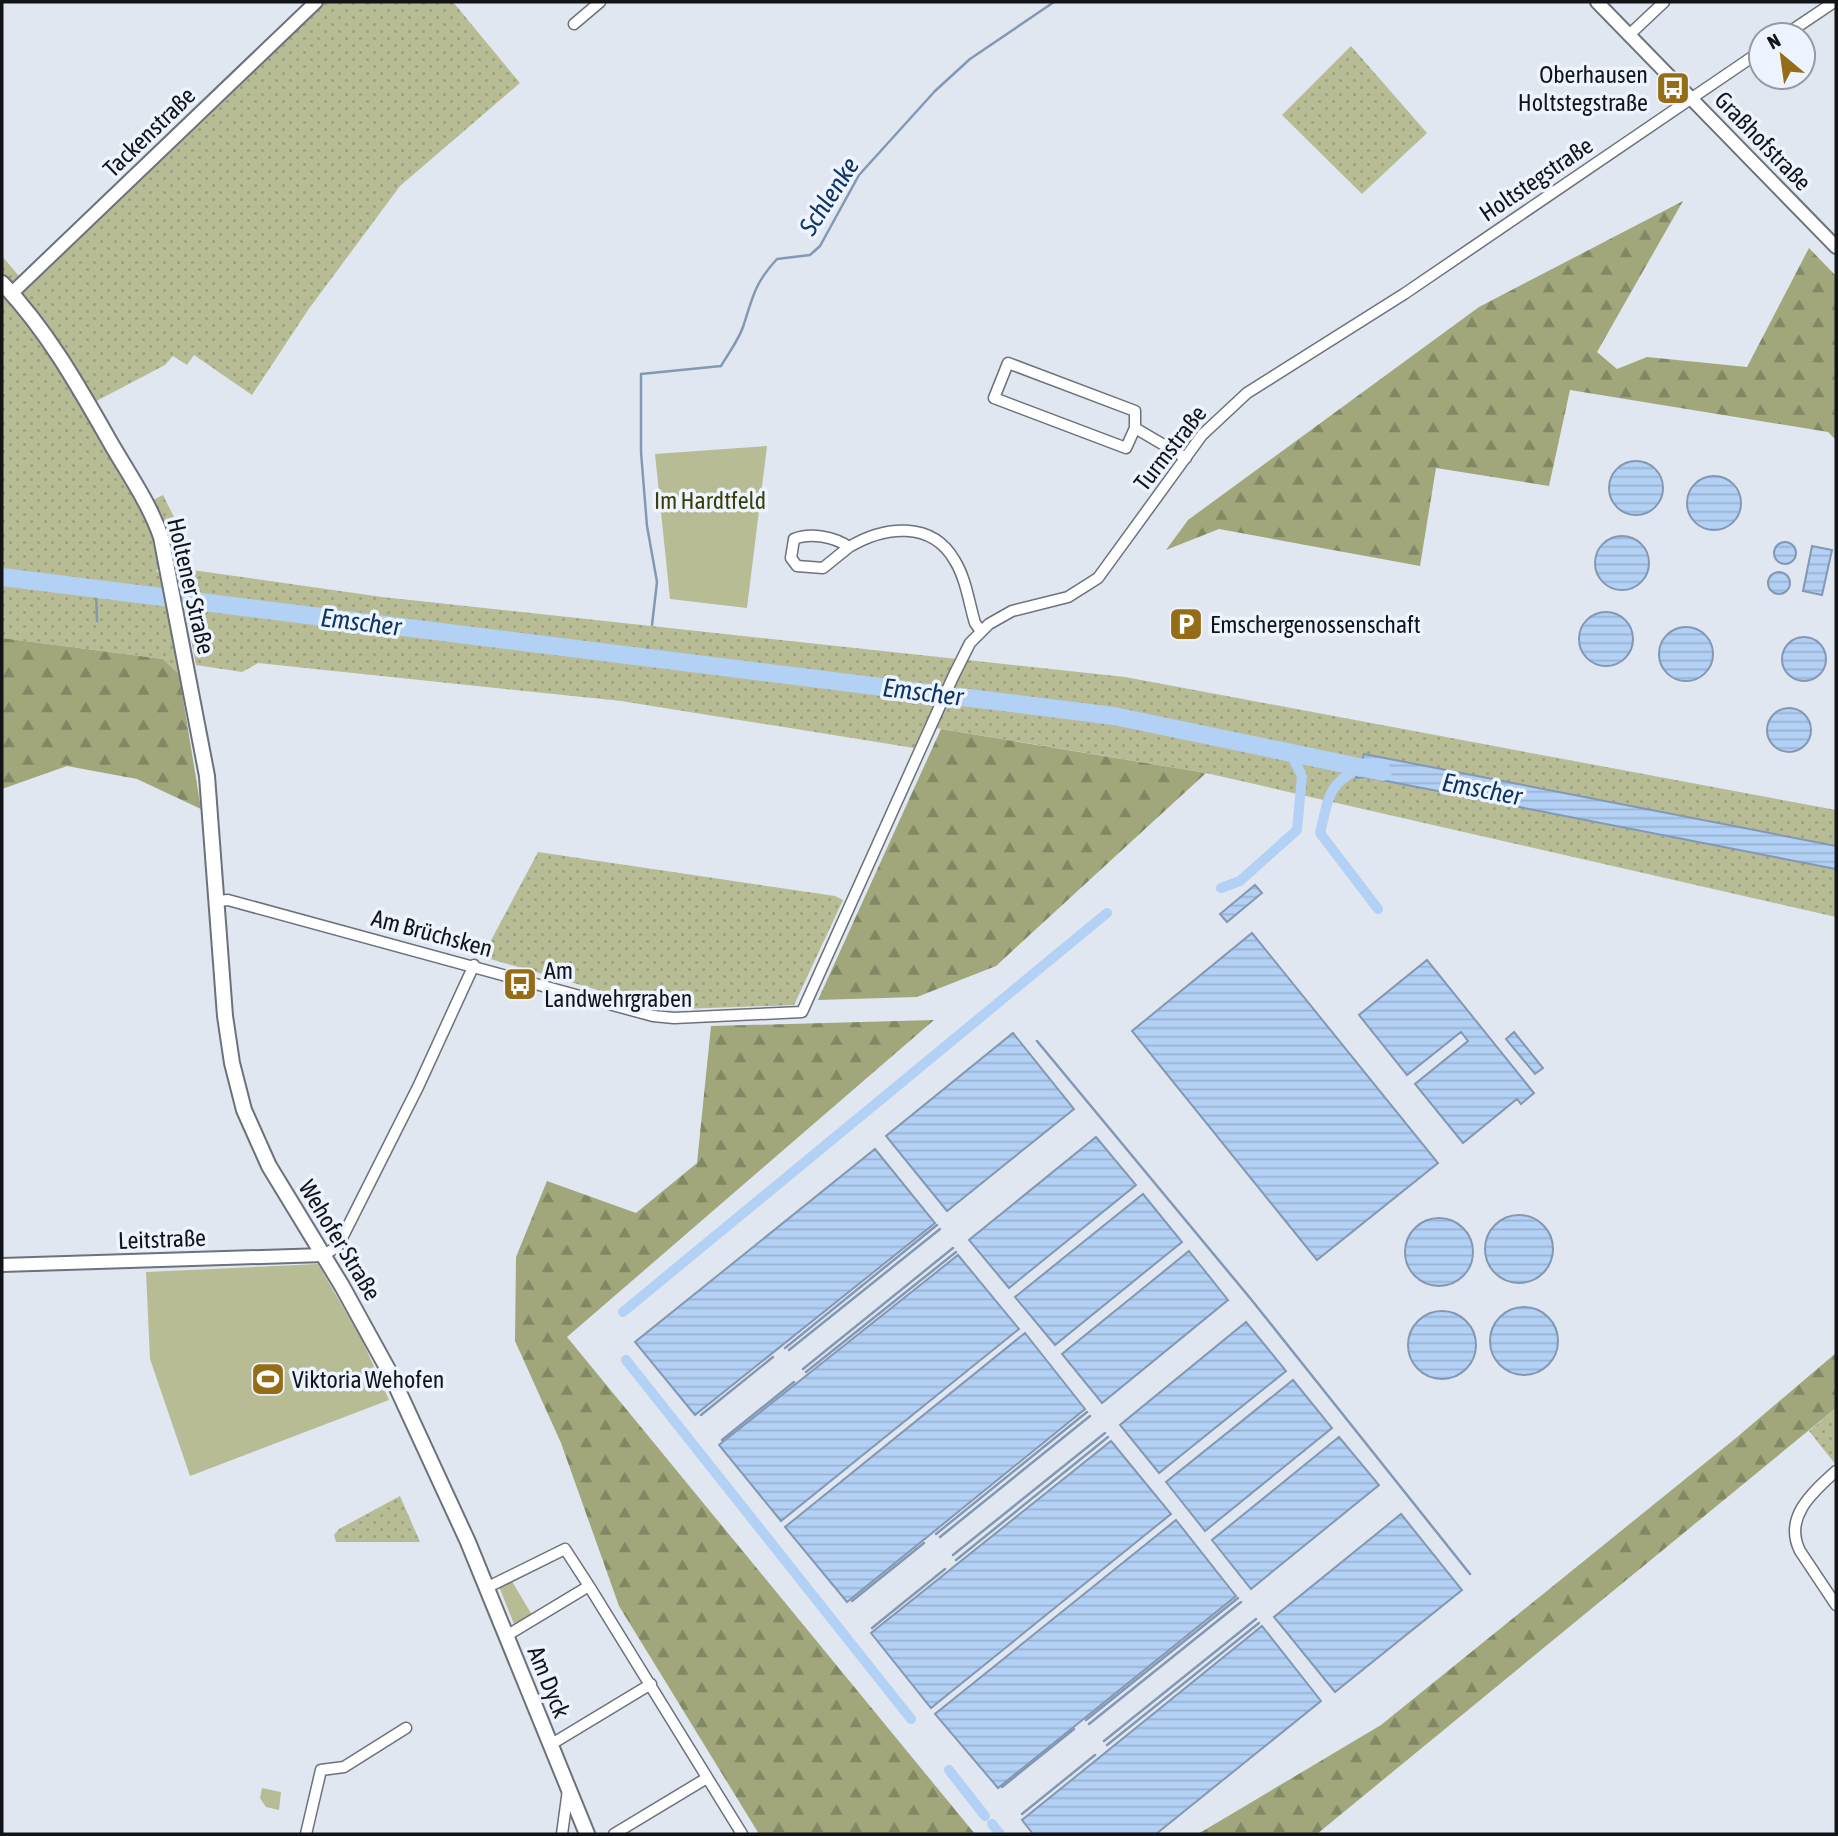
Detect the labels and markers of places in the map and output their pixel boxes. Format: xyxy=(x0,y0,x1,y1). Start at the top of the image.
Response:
place label: Oberhausen Holtstegstraße xyxy=(1518,61,1648,116)
bus stop icon: Oberhausen Holtstegstraße xyxy=(1654,69,1692,107)
parking icon: Emschergenossenschaft xyxy=(1167,605,1205,643)
place label: Emschergenossenschaft xyxy=(1210,611,1421,638)
place label: Am Landwehrgraben xyxy=(544,957,692,1012)
bus stop icon: Am Landwehrgraben xyxy=(501,965,539,1003)
sports icon: Viktoria Wehofen xyxy=(249,1360,287,1398)
place label: Viktoria Wehofen xyxy=(292,1366,445,1393)

